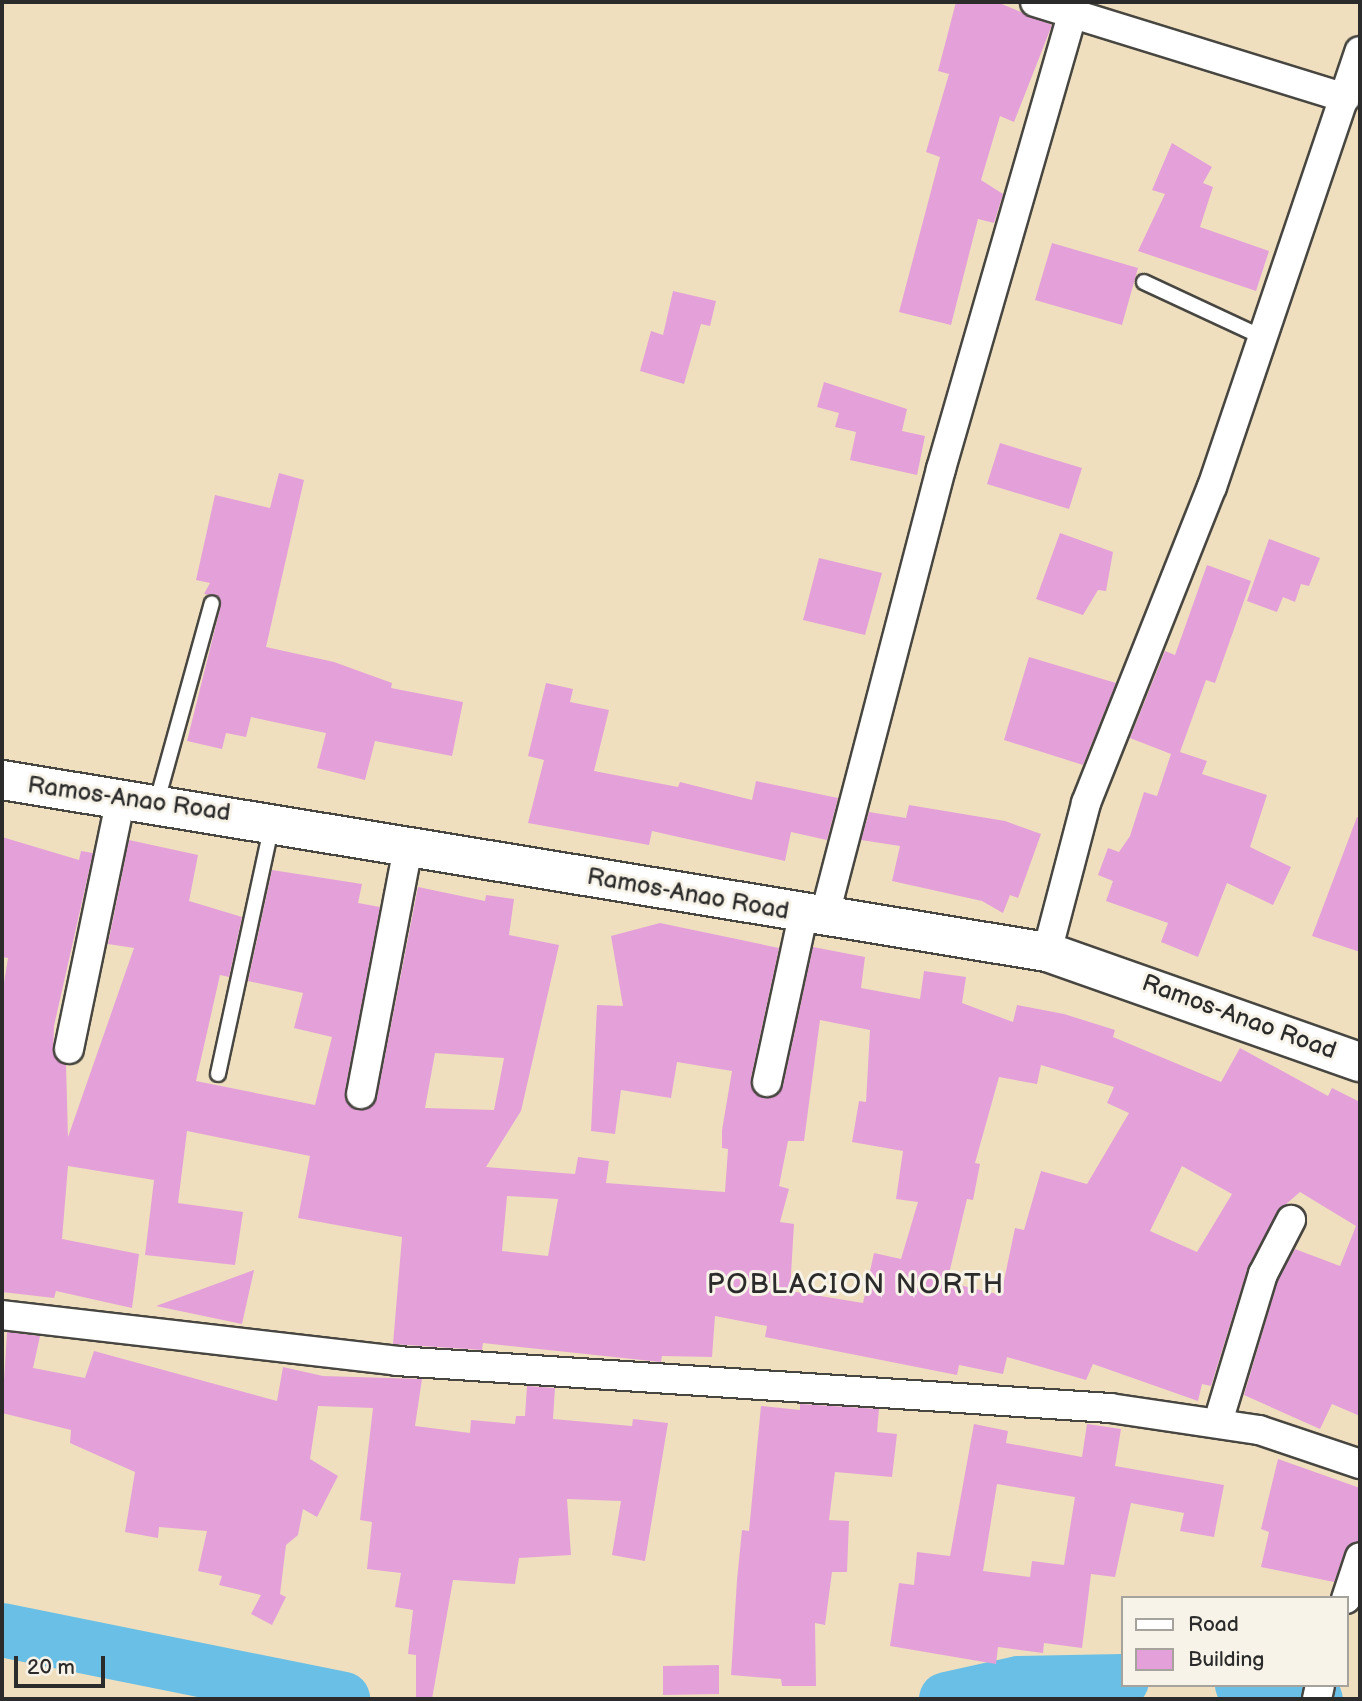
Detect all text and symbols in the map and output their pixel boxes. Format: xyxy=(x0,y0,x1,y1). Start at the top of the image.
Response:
street label: Ramos-Anao Road xyxy=(26,771,232,827)
street label: Ramos-Anao Road xyxy=(585,862,791,926)
street label: Ramos-Anao Road xyxy=(1138,969,1340,1065)
district label: POBLACION NORTH xyxy=(709,1268,1003,1302)
legend xyxy=(1120,1596,1348,1687)
text: Road xyxy=(1188,1612,1239,1637)
scale bar xyxy=(18,1642,108,1686)
text: Building xyxy=(1188,1647,1264,1672)
text: 20 m xyxy=(27,1655,75,1680)

